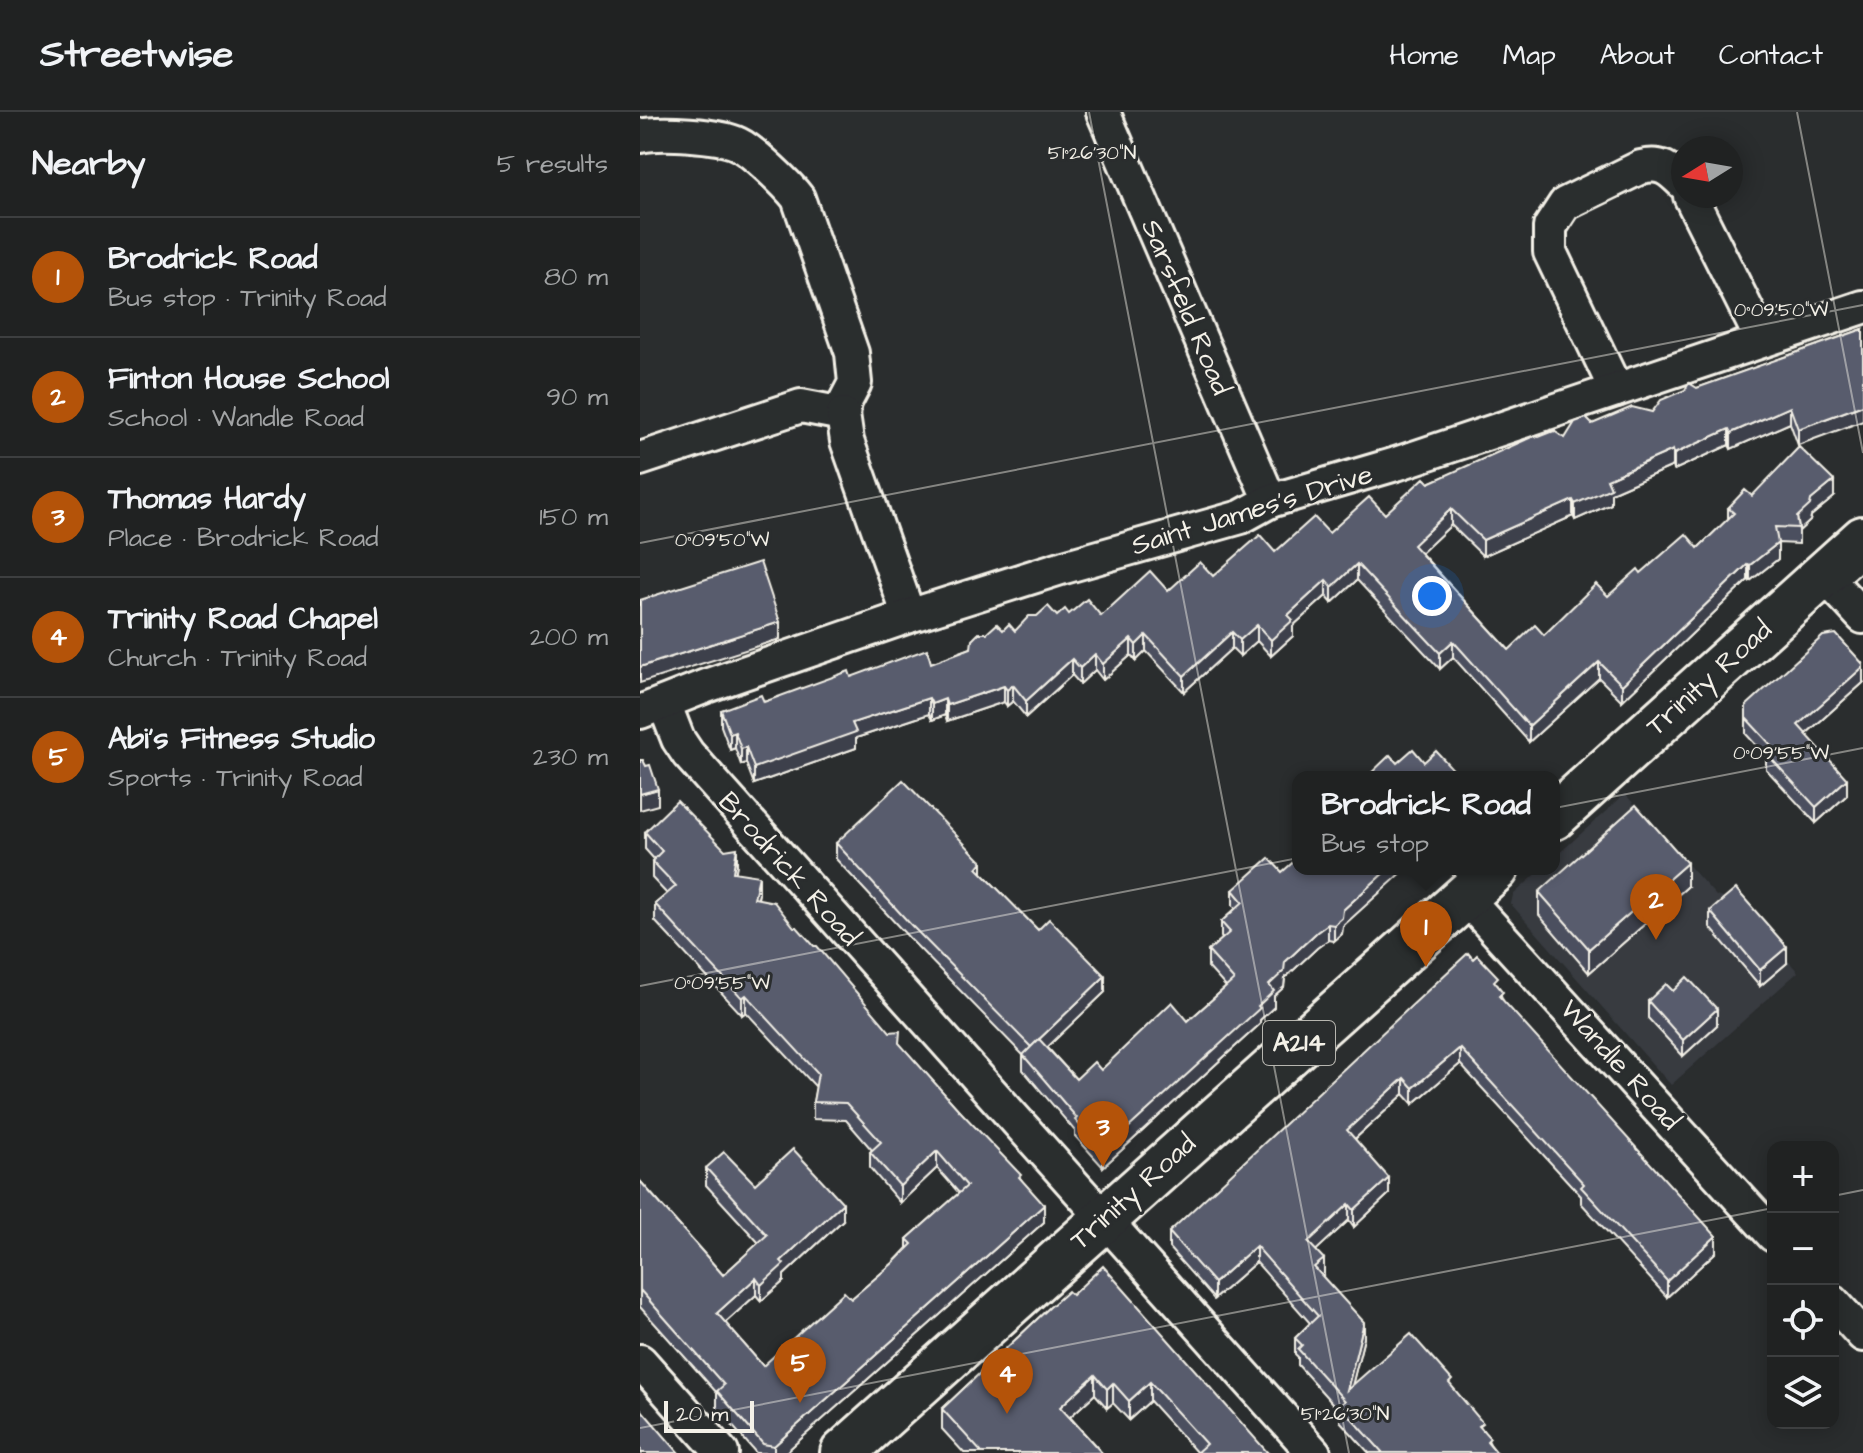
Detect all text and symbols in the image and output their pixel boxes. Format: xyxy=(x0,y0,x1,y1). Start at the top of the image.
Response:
text: Streetwise xyxy=(40,29,233,81)
text: Home xyxy=(1389,36,1459,75)
text: Map xyxy=(1503,36,1556,75)
text: About xyxy=(1600,36,1675,75)
text: Contact xyxy=(1719,36,1823,75)
north arrow xyxy=(1671,136,1743,208)
text: 51°26'30"N xyxy=(1048,139,1136,167)
text: Nearby xyxy=(32,140,146,188)
text: 5 results xyxy=(497,146,608,182)
street label: Sarsfeld Road xyxy=(1131,213,1241,401)
text: Brodrick Road xyxy=(108,238,318,280)
text: 1 xyxy=(56,259,60,295)
text: 80 m xyxy=(544,259,608,295)
text: Bus stop · Trinity Road xyxy=(108,280,387,316)
text: 0°09'50"W xyxy=(1734,296,1828,324)
text: Finton House School xyxy=(108,358,389,400)
text: 2 xyxy=(51,379,65,415)
text: 90 m xyxy=(546,379,608,415)
text: School · Wandle Road xyxy=(108,400,364,436)
street label: Saint James's Drive xyxy=(1127,455,1377,565)
text: Thomas Hardy xyxy=(108,478,306,520)
text: 3 xyxy=(51,499,65,535)
text: 150 m xyxy=(539,499,608,535)
text: Place · Brodrick Road xyxy=(108,520,379,556)
text: 0°09'50"W xyxy=(675,526,769,554)
your location xyxy=(1412,576,1452,616)
text: Trinity Road Chapel xyxy=(108,598,378,640)
street label: Trinity Road xyxy=(1637,611,1782,747)
text: 4 xyxy=(49,619,67,655)
text: 200 m xyxy=(530,619,608,655)
text: Church · Trinity Road xyxy=(108,640,367,676)
text: Abi's Fitness Studio xyxy=(108,718,375,760)
text: 5 xyxy=(49,739,67,775)
text: 230 m xyxy=(533,739,608,775)
text: 0°09'55"W xyxy=(1733,739,1829,767)
text: Sports · Trinity Road xyxy=(108,760,363,796)
popup xyxy=(1292,771,1560,875)
street label: Brodrick Road xyxy=(709,783,869,955)
text: Brodrick Road xyxy=(1321,784,1531,826)
text: Bus stop xyxy=(1321,826,1429,862)
pin: 2 xyxy=(1630,874,1682,940)
pin: 1 xyxy=(1400,901,1452,967)
text: 0°09'55"W xyxy=(674,969,770,997)
street label: Wandle Road xyxy=(1551,991,1689,1139)
road number: A214 xyxy=(1263,1021,1335,1065)
pin: 3 xyxy=(1077,1101,1129,1167)
street label: Trinity Road xyxy=(1061,1125,1206,1261)
map controls xyxy=(1767,1141,1839,1429)
button: + xyxy=(1767,1141,1839,1213)
button: − xyxy=(1767,1213,1839,1285)
button: locate xyxy=(1767,1285,1839,1357)
pin: 5 xyxy=(774,1337,826,1403)
pin: 4 xyxy=(981,1348,1033,1414)
button: layers xyxy=(1767,1357,1839,1429)
scale bar xyxy=(664,1397,754,1433)
text: 20 m xyxy=(676,1399,728,1430)
text: 51°26'30"N xyxy=(1301,1400,1389,1428)

